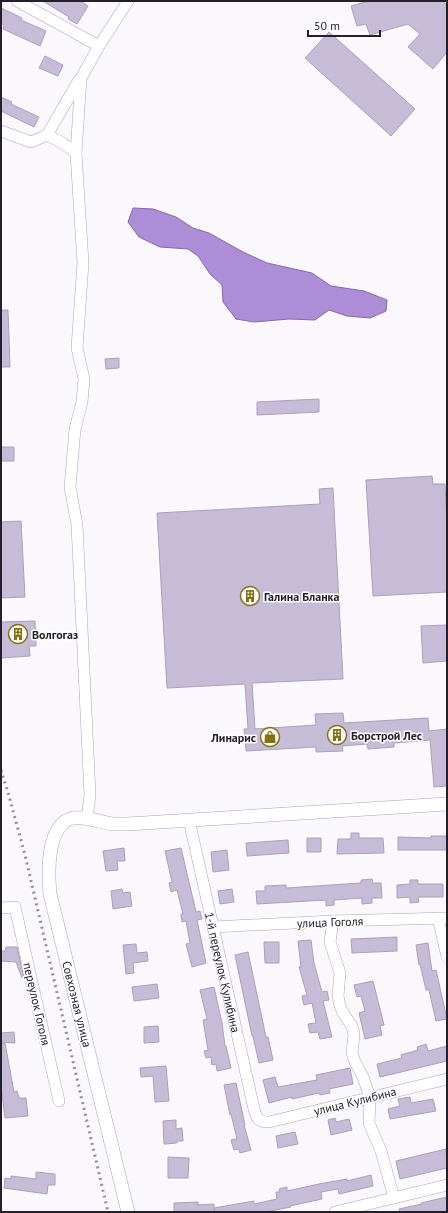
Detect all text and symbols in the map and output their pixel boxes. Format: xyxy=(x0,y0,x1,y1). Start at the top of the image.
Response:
scale bar xyxy=(308,12,380,38)
text: 50 m xyxy=(314,18,340,33)
building icon: Галина Бланка xyxy=(239,585,261,607)
place label: Галина Бланка xyxy=(264,589,339,604)
building icon: Волгогаз xyxy=(7,623,29,645)
place label: Волгогаз xyxy=(32,627,78,642)
building icon: Борстрой Лес xyxy=(326,724,348,746)
shop icon: Линарис xyxy=(259,726,281,748)
place label: Борстрой Лес xyxy=(351,728,422,743)
place label: Линарис xyxy=(210,730,256,745)
street label: 1-й переулок Кулибина xyxy=(202,910,244,1034)
street label: улица Гоголя xyxy=(297,913,363,931)
street label: Совхозная улица xyxy=(59,959,95,1049)
street label: переулок Гоголя xyxy=(20,961,54,1047)
street label: улица Кулибина xyxy=(312,1083,398,1118)

